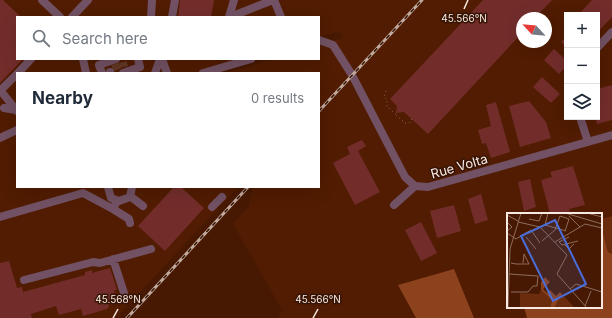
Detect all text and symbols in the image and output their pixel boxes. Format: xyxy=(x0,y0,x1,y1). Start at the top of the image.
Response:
text: 45.566°N xyxy=(441,12,487,24)
north arrow xyxy=(516,12,552,48)
map controls xyxy=(564,12,600,120)
button: + xyxy=(564,12,600,48)
search box xyxy=(16,16,320,60)
icon: search xyxy=(30,27,52,49)
text: Search here xyxy=(62,29,148,48)
button: − xyxy=(564,48,600,84)
button: layers xyxy=(564,84,600,120)
text: Nearby xyxy=(32,88,93,108)
text: 0 results xyxy=(251,90,304,106)
street label: Rue Volta xyxy=(429,150,489,182)
inset map xyxy=(507,213,602,308)
text: 45.568°N xyxy=(95,293,141,305)
text: 45.566°N xyxy=(295,293,341,305)

